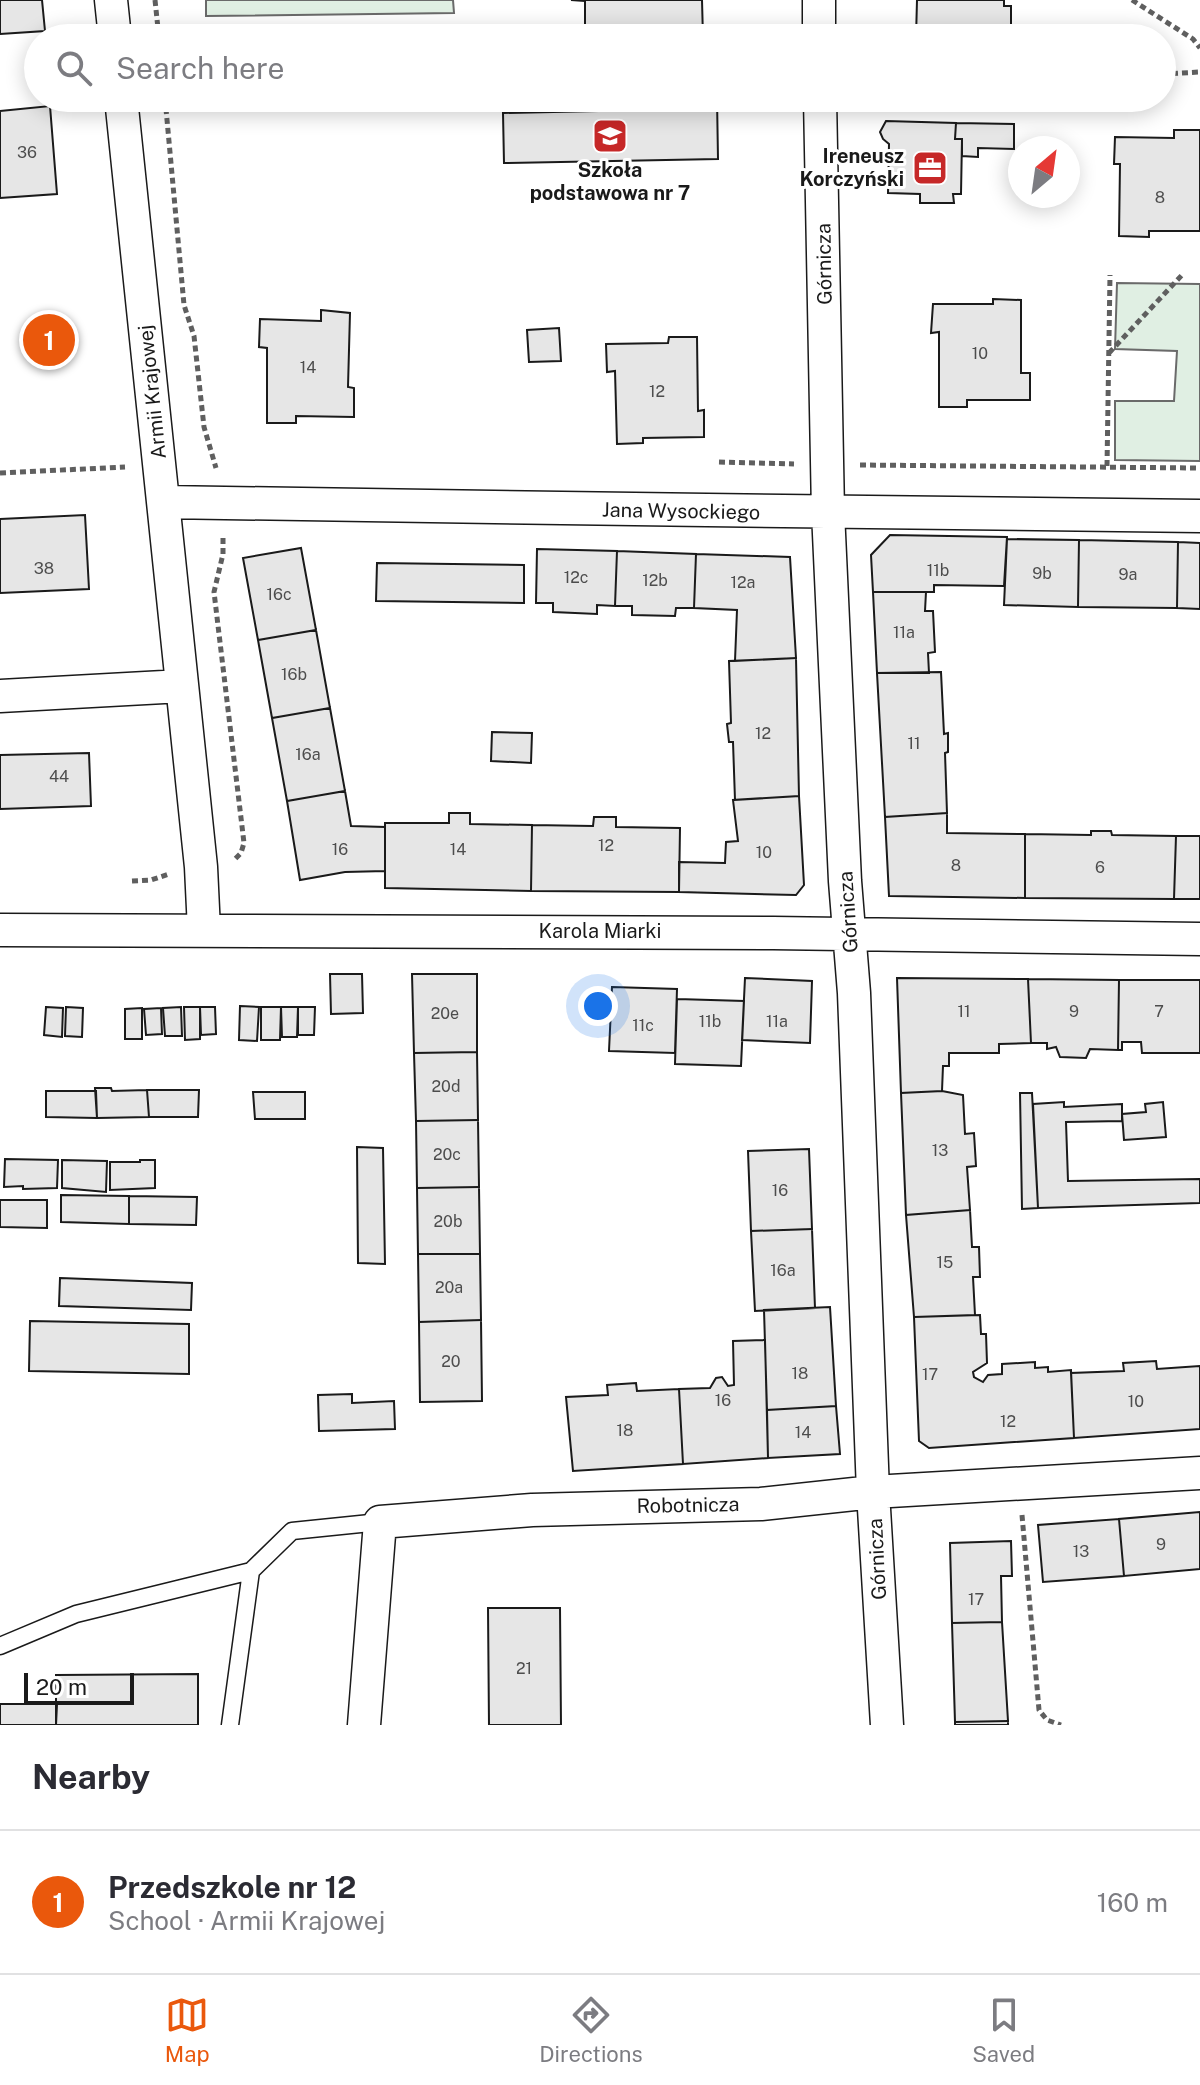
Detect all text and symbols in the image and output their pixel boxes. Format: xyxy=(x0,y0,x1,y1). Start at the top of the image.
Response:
search box xyxy=(24,24,1176,112)
icon: search xyxy=(52,46,96,90)
text: Search here xyxy=(116,50,284,86)
school or university icon: Szkoła podstawowa nr 7 xyxy=(591,117,629,155)
north arrow xyxy=(1008,136,1080,208)
house number: 36 xyxy=(17,143,37,162)
place label: Ireneusz Korczyński xyxy=(799,144,904,191)
office icon: Ireneusz Korczyński xyxy=(911,149,949,187)
place label: Szkoła podstawowa nr 7 xyxy=(530,158,690,205)
house number: 8 xyxy=(1155,188,1165,207)
street label: Górnicza xyxy=(811,223,837,305)
pin: 1 xyxy=(23,310,75,370)
street label: Armii Krajowej xyxy=(133,324,171,460)
house number: 10 xyxy=(972,344,988,363)
house number: 14 xyxy=(300,358,316,377)
house number: 12 xyxy=(649,382,665,401)
street label: Jana Wysockiego xyxy=(602,498,760,524)
house number: 38 xyxy=(34,559,54,578)
house number: 11b xyxy=(927,561,949,580)
house number: 9b xyxy=(1032,564,1052,583)
house number: 9a xyxy=(1119,565,1137,584)
house number: 12c xyxy=(564,568,588,587)
house number: 12b xyxy=(642,571,668,590)
house number: 12a xyxy=(731,573,755,592)
house number: 16c xyxy=(266,585,292,604)
house number: 11a xyxy=(893,623,915,642)
house number: 16b xyxy=(281,665,307,684)
house number: 12 xyxy=(755,724,771,743)
house number: 11 xyxy=(907,734,921,753)
house number: 16a xyxy=(295,745,321,764)
house number: 44 xyxy=(49,767,69,786)
house number: 12 xyxy=(598,836,614,855)
house number: 16 xyxy=(332,840,348,859)
house number: 14 xyxy=(450,840,466,859)
house number: 10 xyxy=(756,843,772,862)
house number: 8 xyxy=(951,856,961,875)
house number: 6 xyxy=(1095,858,1105,877)
street label: Górnicza xyxy=(833,870,863,954)
street label: Karola Miarki xyxy=(538,919,662,943)
your location xyxy=(578,986,618,1026)
house number: 11 xyxy=(957,1002,971,1021)
house number: 9 xyxy=(1069,1002,1079,1021)
house number: 7 xyxy=(1154,1002,1164,1021)
house number: 20e xyxy=(431,1004,459,1023)
house number: 11b xyxy=(699,1012,721,1031)
house number: 11a xyxy=(766,1012,788,1031)
house number: 11c xyxy=(632,1016,654,1035)
house number: 20d xyxy=(432,1077,460,1096)
house number: 13 xyxy=(932,1141,948,1160)
house number: 20c xyxy=(433,1145,461,1164)
house number: 16 xyxy=(772,1181,788,1200)
house number: 20b xyxy=(434,1212,462,1231)
house number: 15 xyxy=(937,1253,953,1272)
house number: 16a xyxy=(770,1261,796,1280)
house number: 20a xyxy=(435,1278,463,1297)
house number: 20 xyxy=(441,1352,461,1371)
house number: 18 xyxy=(792,1364,808,1383)
house number: 17 xyxy=(922,1365,938,1384)
house number: 16 xyxy=(715,1391,731,1410)
house number: 10 xyxy=(1128,1392,1144,1411)
house number: 12 xyxy=(1000,1412,1016,1431)
house number: 18 xyxy=(617,1421,633,1440)
house number: 14 xyxy=(795,1423,811,1442)
street label: Robotnicza xyxy=(636,1492,740,1518)
street label: Górnicza xyxy=(863,1518,891,1600)
house number: 9 xyxy=(1156,1535,1166,1554)
house number: 13 xyxy=(1073,1542,1089,1561)
house number: 17 xyxy=(968,1590,984,1609)
house number: 21 xyxy=(516,1659,532,1678)
scale bar xyxy=(24,1669,134,1705)
text: 20 m xyxy=(36,1674,87,1700)
text: Nearby xyxy=(32,1757,150,1797)
text: Przedszkole nr 12 xyxy=(108,1869,356,1905)
text: 1 xyxy=(52,1887,64,1918)
text: 160 m xyxy=(1097,1887,1168,1918)
text: School · Armii Krajowej xyxy=(108,1905,385,1936)
tab: Map xyxy=(165,1993,210,2067)
tab: Directions xyxy=(539,1993,643,2067)
tab: Saved xyxy=(972,1993,1035,2067)

